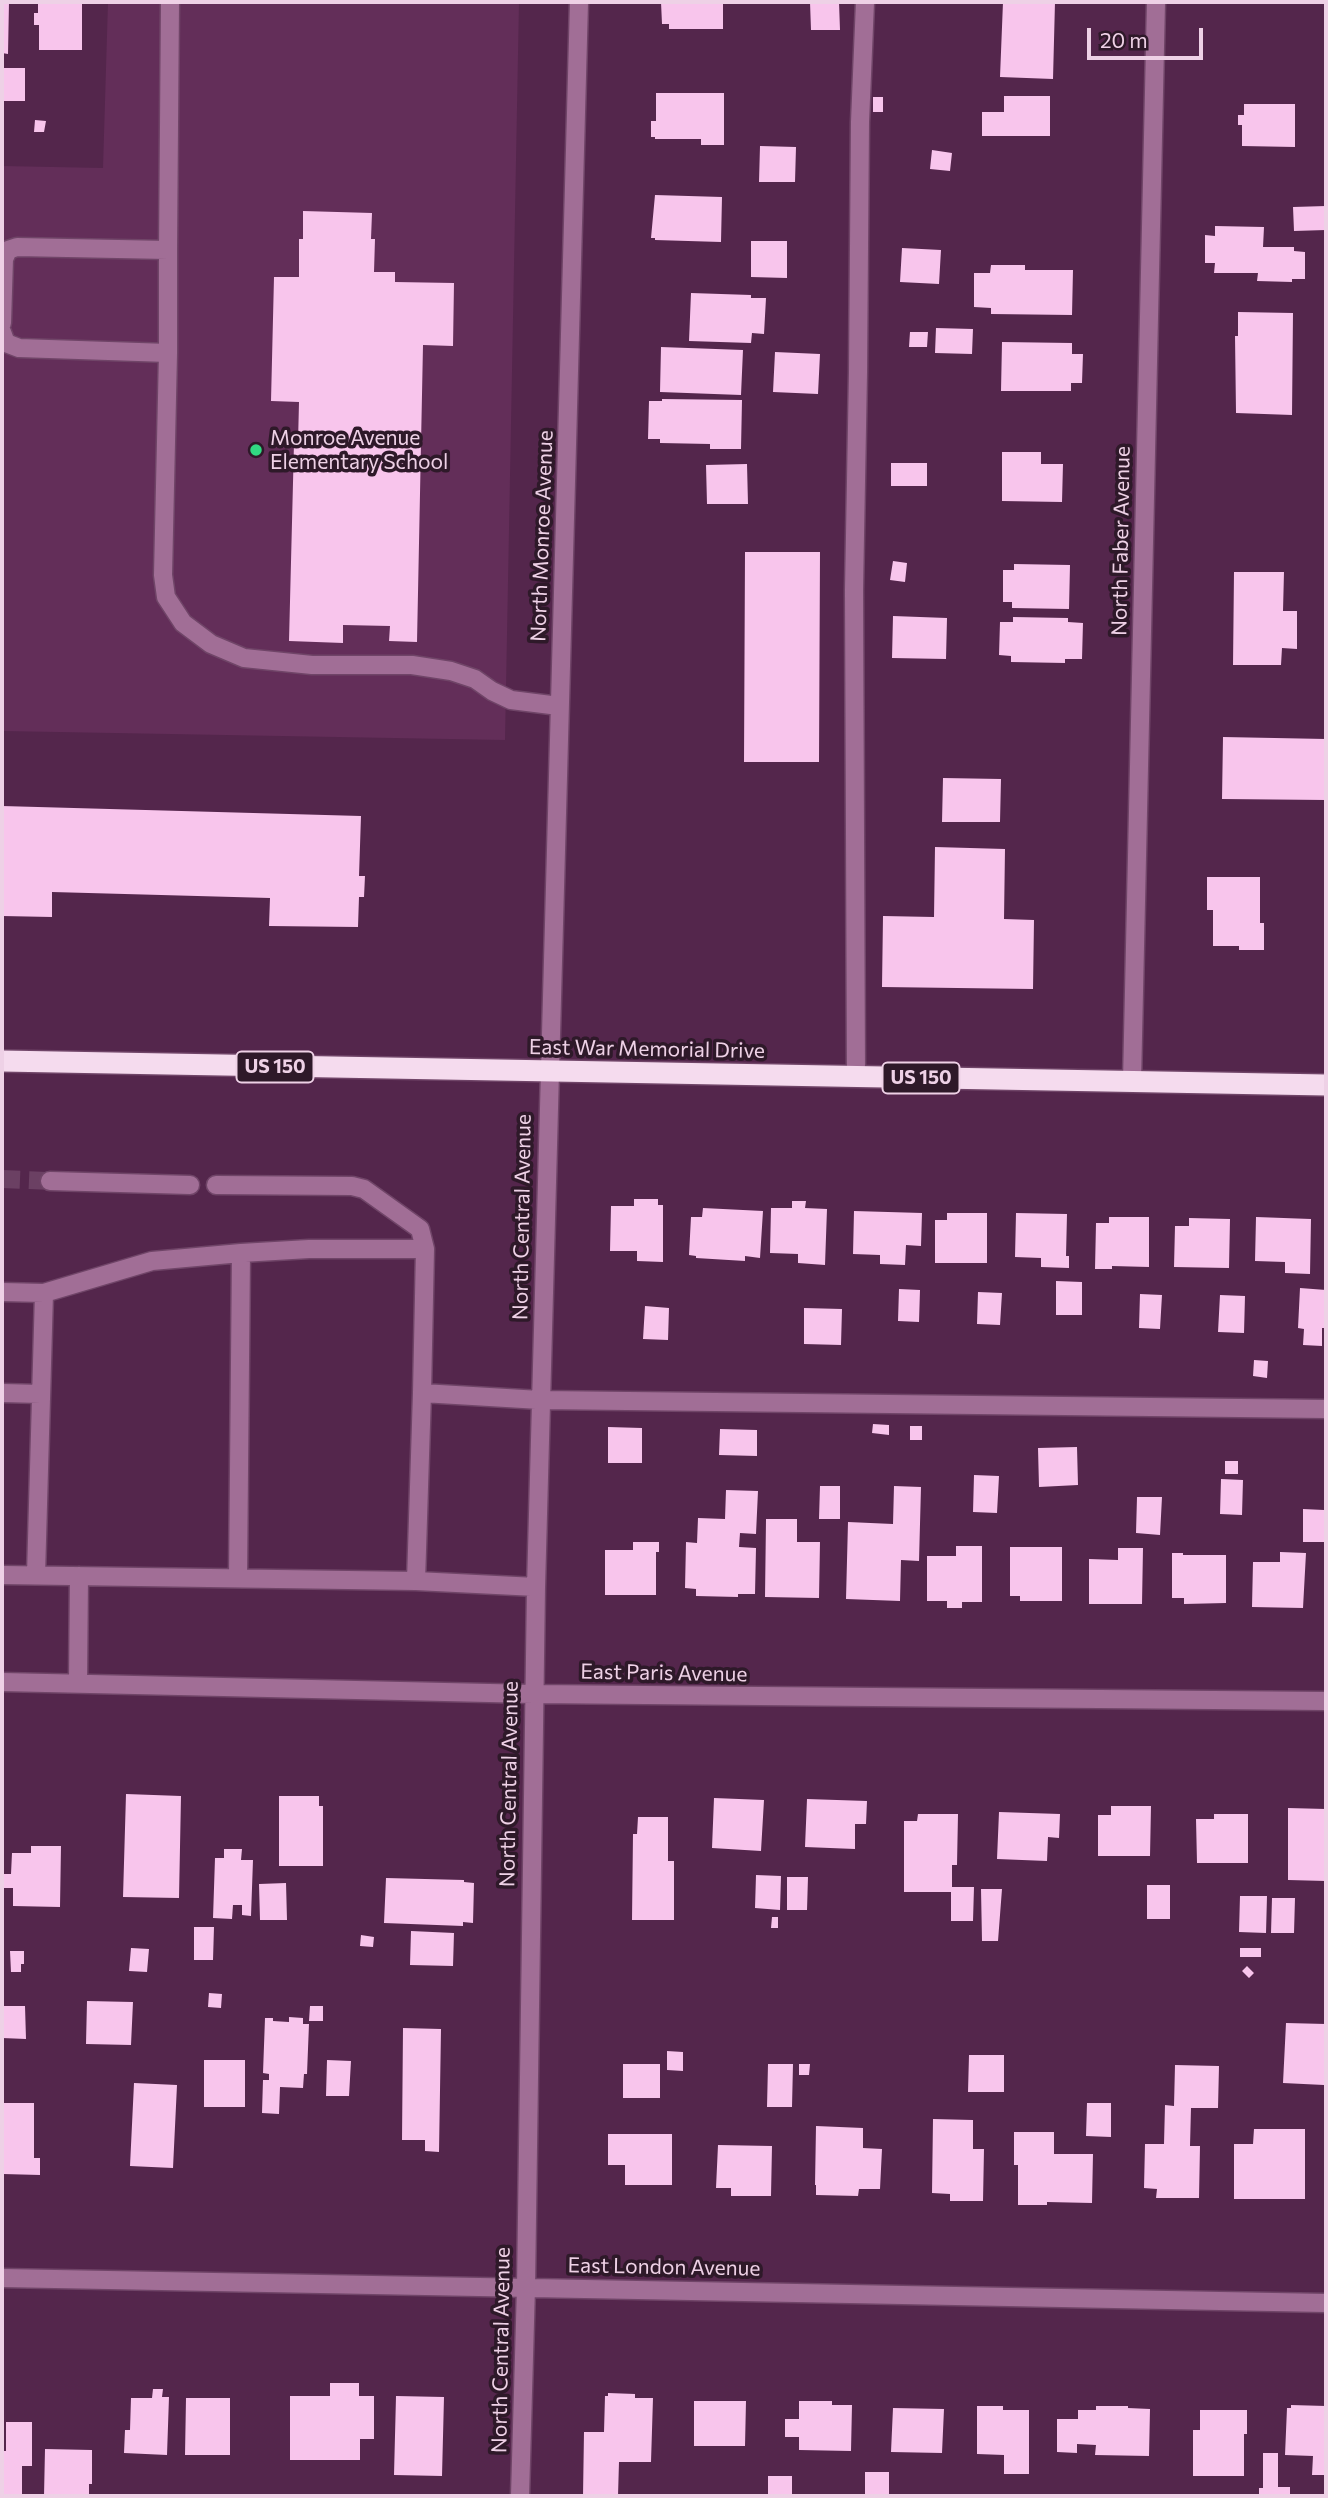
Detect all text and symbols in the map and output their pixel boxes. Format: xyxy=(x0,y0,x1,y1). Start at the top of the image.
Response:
scale bar xyxy=(1090,14,1206,58)
text: 20 m xyxy=(1100,27,1148,52)
place label: Monroe Avenue Elementary School xyxy=(270,425,448,475)
street label: North Monroe Avenue xyxy=(526,430,558,642)
marker: Monroe Avenue Elementary School xyxy=(248,442,264,458)
street label: North Faber Avenue xyxy=(1107,446,1135,636)
street label: East War Memorial Drive xyxy=(529,1034,765,1064)
road number: US 150 xyxy=(236,1051,314,1082)
road number: US 150 xyxy=(883,1062,960,1094)
street label: North Central Avenue xyxy=(508,1114,536,1320)
street label: East Paris Avenue xyxy=(580,1659,748,1687)
street label: North Central Avenue xyxy=(495,1681,523,1887)
street label: North Central Avenue xyxy=(487,2247,515,2453)
street label: East London Avenue xyxy=(567,2253,761,2281)

